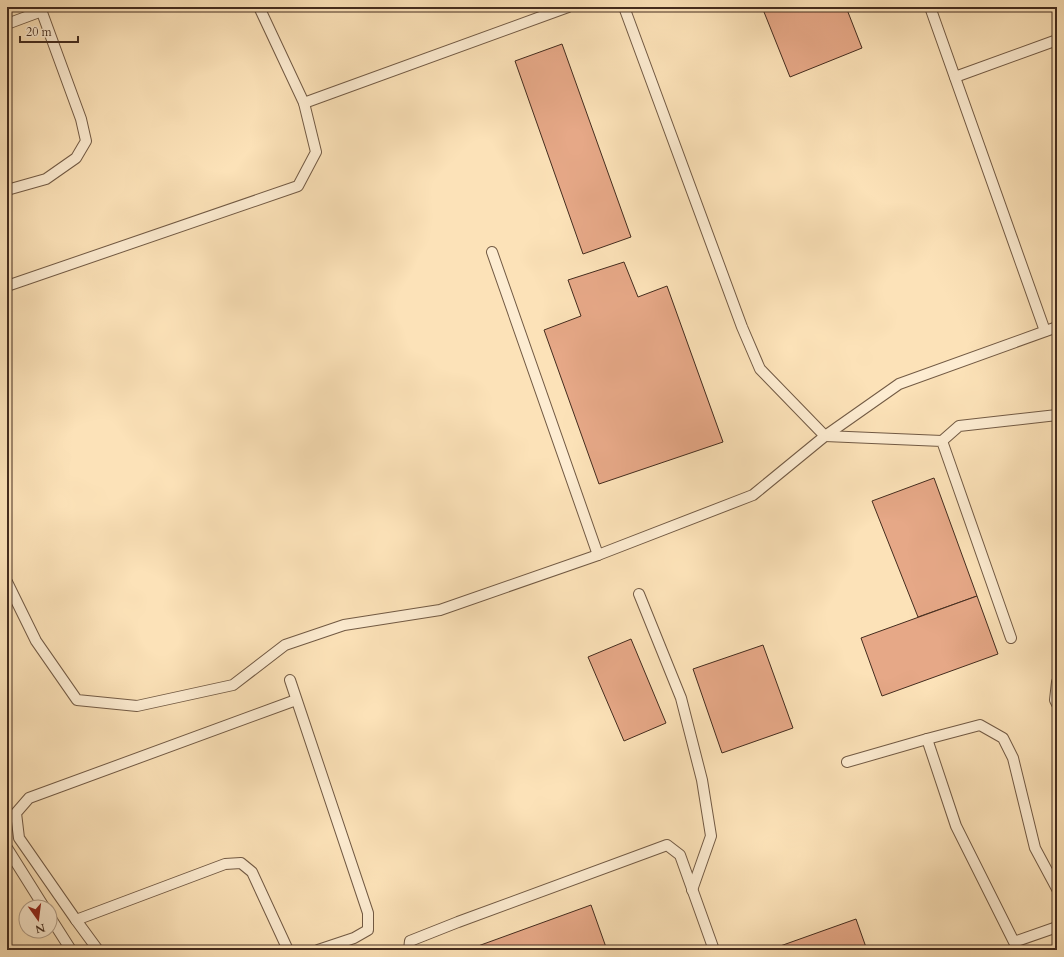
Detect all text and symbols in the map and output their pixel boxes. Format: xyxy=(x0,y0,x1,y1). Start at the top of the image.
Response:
scale bar xyxy=(20,18,78,44)
text: 20 m xyxy=(26,24,53,40)
north arrow xyxy=(18,899,58,939)
text: N xyxy=(33,920,47,937)

